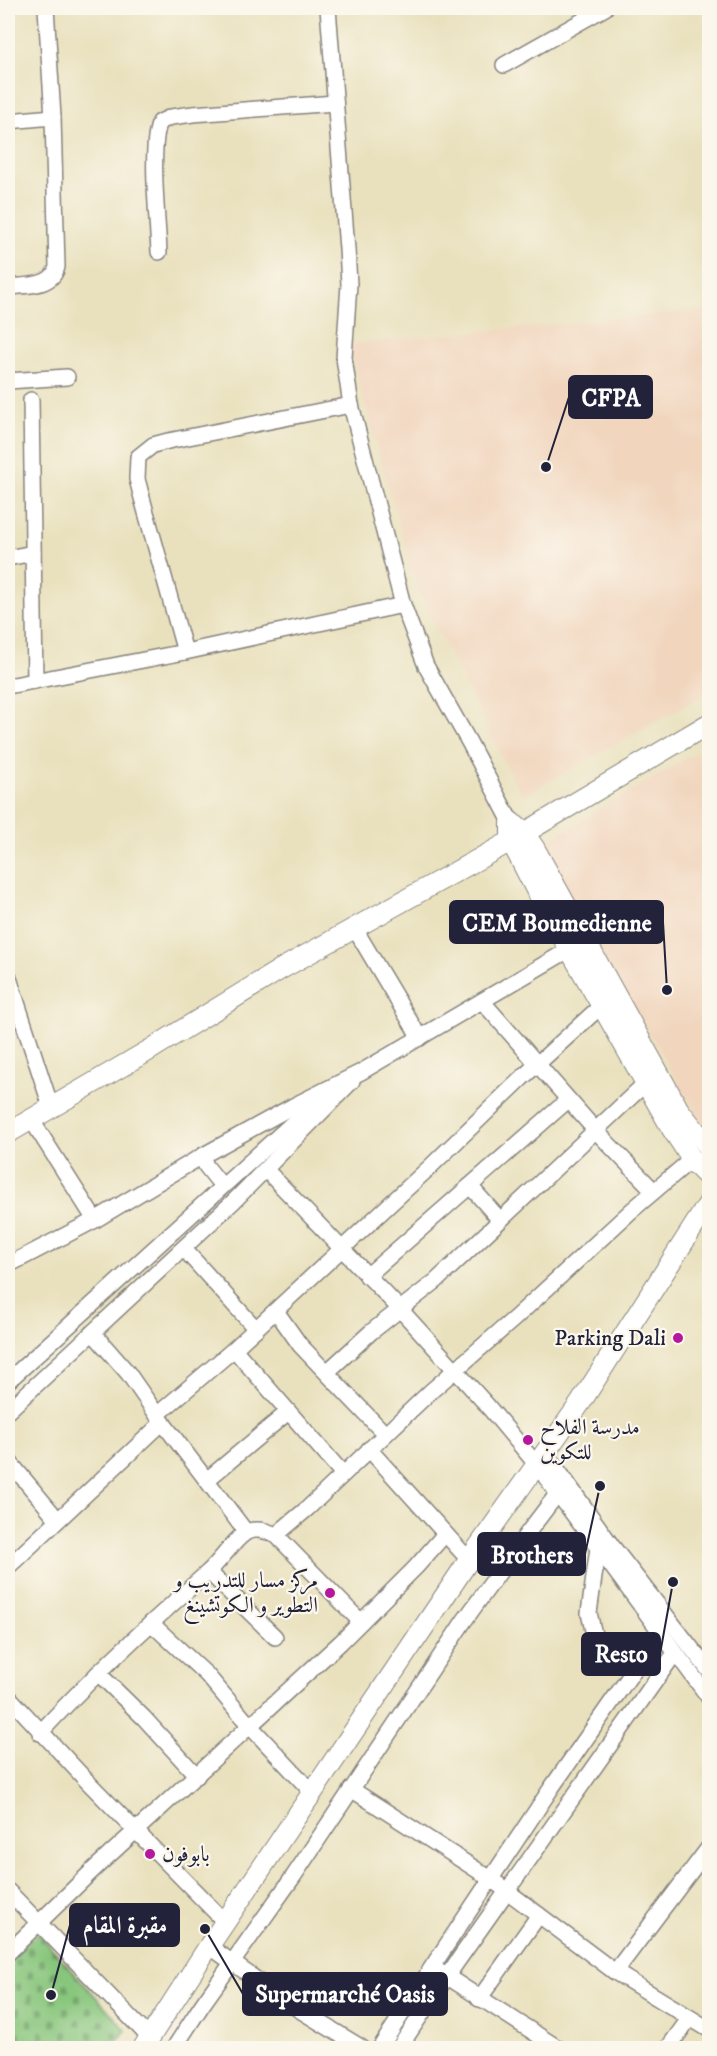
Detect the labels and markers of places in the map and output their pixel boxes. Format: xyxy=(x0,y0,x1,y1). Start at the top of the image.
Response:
callout: CFPA xyxy=(569,376,652,418)
callout: CEM Boumedienne xyxy=(450,901,663,943)
place label: Parking Dali xyxy=(554,1325,666,1352)
marker: Parking Dali xyxy=(671,1331,685,1345)
place label: مدرسة الفلاح للتكوين xyxy=(540,1414,640,1466)
marker: مدرسة الفلاح للتكوين xyxy=(521,1433,535,1447)
callout: Brothers xyxy=(478,1533,585,1575)
place label: مركز مسار للتدريب و التطوير و الكوتشينغ xyxy=(172,1567,318,1624)
marker: مركز مسار للتدريب و التطوير و الكوتشينغ xyxy=(323,1586,337,1600)
callout: Resto xyxy=(582,1633,660,1675)
place label: بابوفون xyxy=(162,1841,210,1868)
marker: بابوفون xyxy=(143,1847,157,1861)
callout: مقبرة المقام xyxy=(70,1904,179,1946)
callout: Supermarché Oasis xyxy=(243,1973,447,2015)

